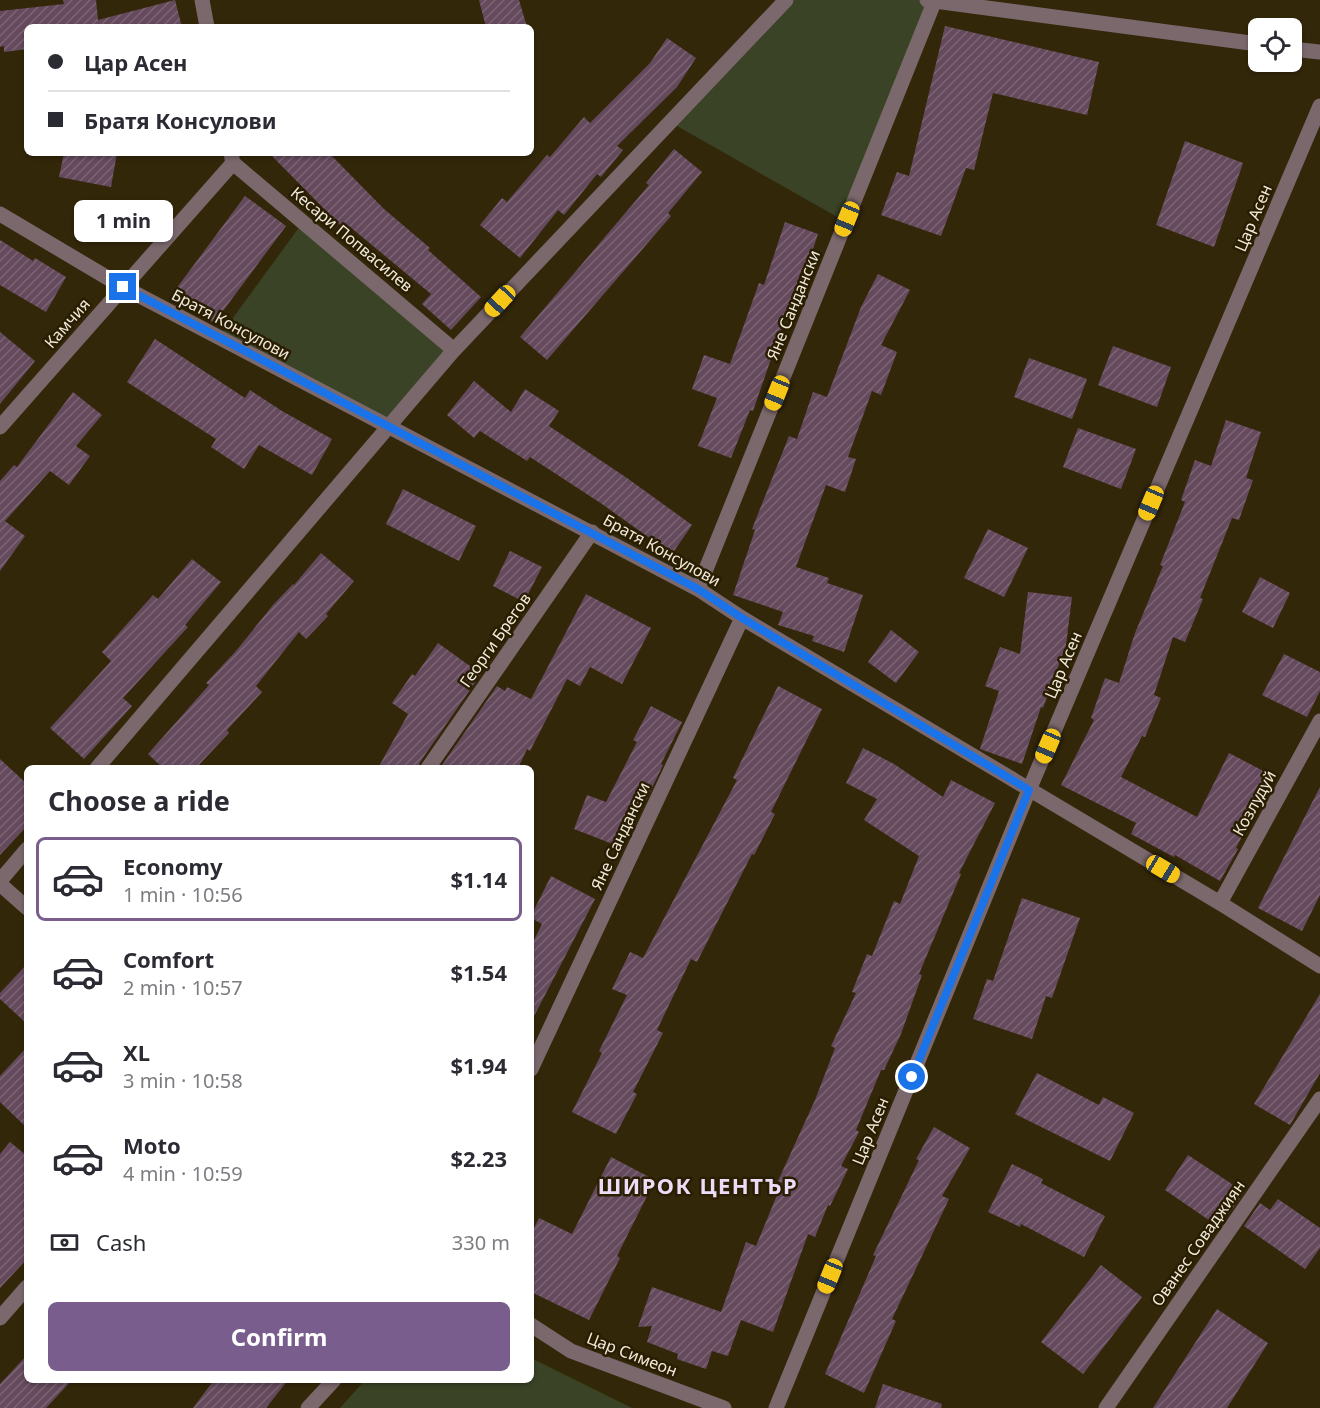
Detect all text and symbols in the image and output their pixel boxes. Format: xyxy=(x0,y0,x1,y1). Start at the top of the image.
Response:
map controls xyxy=(1248,18,1302,72)
button: locate xyxy=(1248,18,1302,72)
text: Цар Асен xyxy=(84,47,187,77)
text: Братя Консулови xyxy=(84,105,276,135)
street label: Кесари Попвасилев xyxy=(286,181,418,297)
street label: Цар Асен xyxy=(1229,181,1277,255)
car xyxy=(832,199,862,239)
callout: 1 min xyxy=(74,200,172,242)
text: 1 min xyxy=(96,207,151,234)
street label: Яне Сандански xyxy=(761,247,825,363)
route end xyxy=(109,273,136,300)
car xyxy=(481,282,519,320)
street label: Братя Консулови xyxy=(168,283,294,365)
street label: Камчия xyxy=(39,293,95,353)
car xyxy=(762,373,792,413)
car xyxy=(1136,483,1166,523)
street label: Братя Консулови xyxy=(599,509,725,591)
street label: Георги Брегов xyxy=(454,588,536,692)
street label: Цар Асен xyxy=(1039,628,1087,702)
car xyxy=(1033,726,1063,766)
street label: Козлудуй xyxy=(1227,766,1281,840)
street label: Яне Сандански xyxy=(585,778,655,894)
text: Choose a ride xyxy=(48,782,230,819)
text: Economy xyxy=(123,851,222,881)
icon: car xyxy=(51,852,105,906)
car xyxy=(1143,852,1183,886)
text: $1.14 xyxy=(450,864,507,894)
text: 1 min · 10:56 xyxy=(123,881,243,908)
text: Comfort xyxy=(123,944,214,974)
icon: car xyxy=(51,945,105,999)
text: $1.54 xyxy=(450,957,507,987)
text: 2 min · 10:57 xyxy=(123,974,243,1001)
text: XL xyxy=(123,1037,150,1067)
icon: car xyxy=(51,1038,105,1092)
text: $1.94 xyxy=(450,1050,507,1080)
route start xyxy=(898,1063,925,1090)
text: 3 min · 10:58 xyxy=(123,1067,243,1094)
street label: Цар Асен xyxy=(846,1094,894,1168)
text: Moto xyxy=(123,1130,181,1160)
icon: car xyxy=(51,1131,105,1185)
text: $2.23 xyxy=(450,1143,507,1173)
text: 4 min · 10:59 xyxy=(123,1160,243,1187)
district label: ШИРОК ЦЕНТЪР xyxy=(598,1170,798,1200)
street label: Ованес Соваджиян xyxy=(1146,1176,1250,1310)
icon: cash xyxy=(48,1226,81,1259)
text: Cash xyxy=(96,1227,146,1257)
text: 330 m xyxy=(452,1229,510,1256)
car xyxy=(815,1256,845,1296)
button: Confirm xyxy=(48,1302,510,1371)
street label: Цар Симеон xyxy=(584,1327,680,1381)

